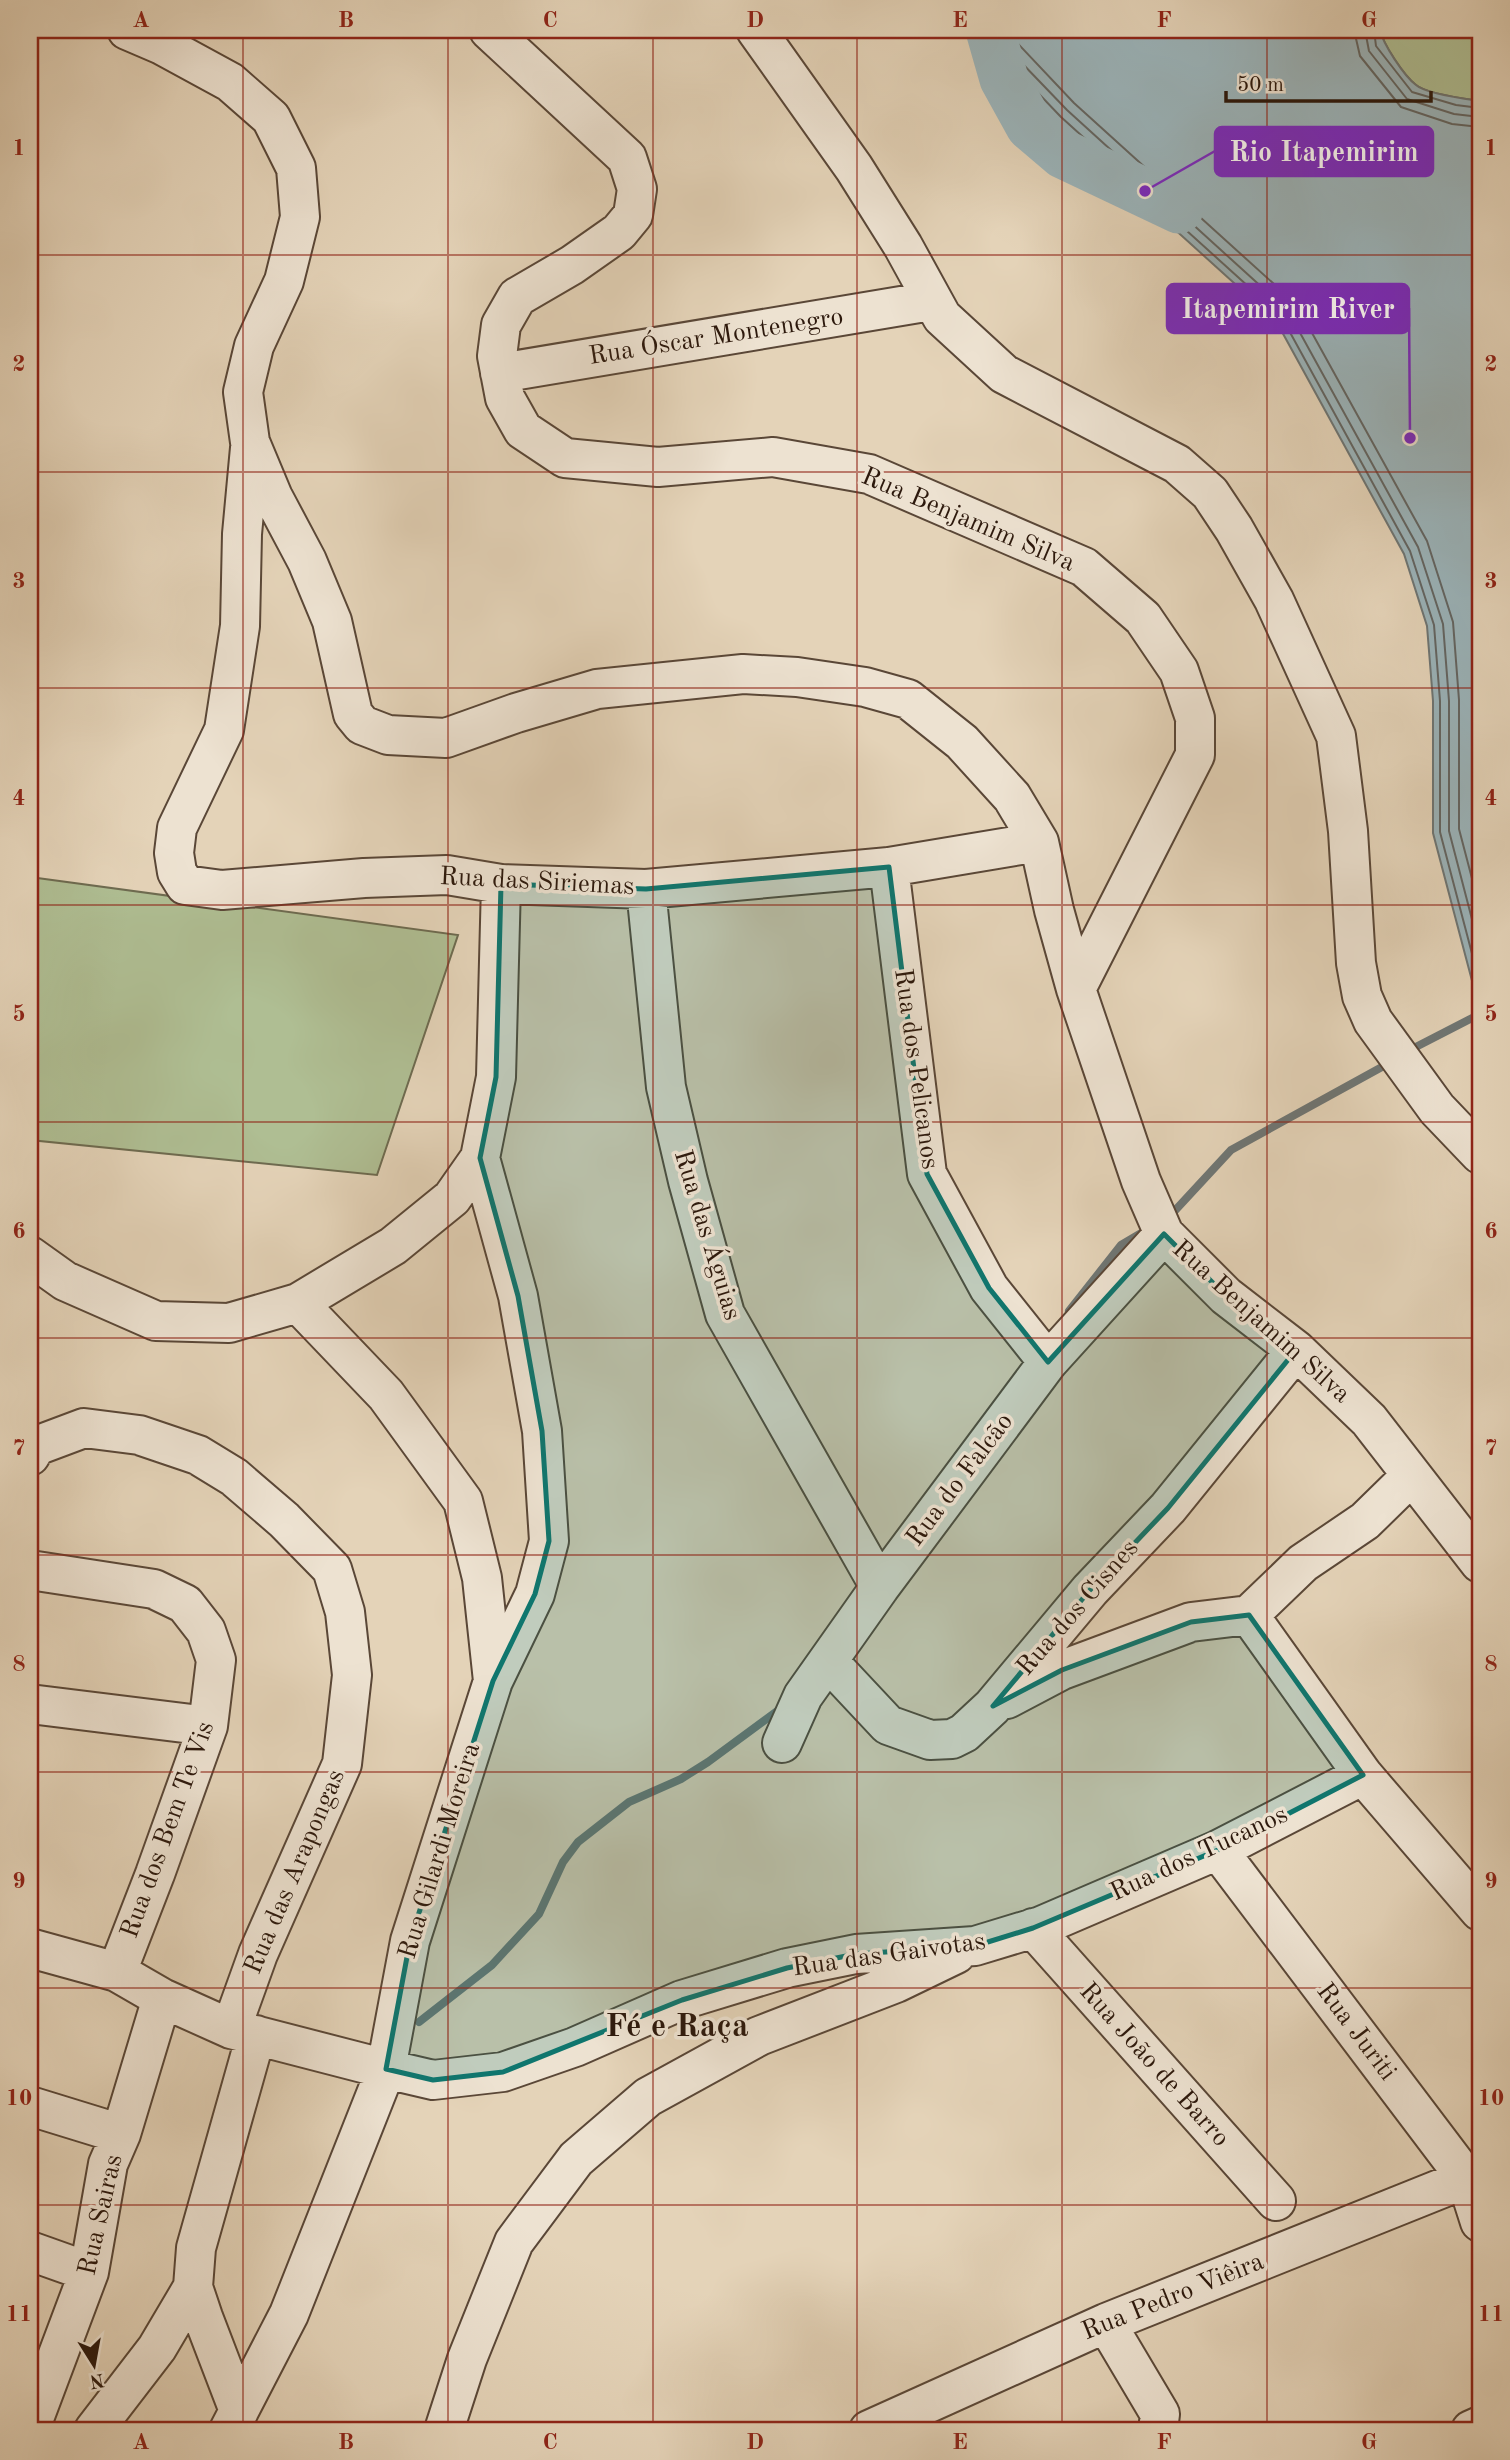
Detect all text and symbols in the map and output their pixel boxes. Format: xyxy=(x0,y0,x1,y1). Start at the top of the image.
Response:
text: A xyxy=(132,9,150,32)
text: B xyxy=(338,9,354,32)
text: C xyxy=(542,9,558,32)
text: D xyxy=(746,9,764,32)
text: E xyxy=(952,9,968,32)
text: F xyxy=(1156,9,1172,32)
text: G xyxy=(1361,9,1377,32)
scale bar xyxy=(1226,60,1431,104)
text: 50 m xyxy=(1237,75,1284,96)
callout: Rio Itapemirim xyxy=(1215,127,1433,176)
text: 1 xyxy=(12,137,26,160)
text: 1 xyxy=(1484,137,1498,160)
text: Rio Itapemirim xyxy=(1229,140,1419,168)
callout: Itapemirim River xyxy=(1167,284,1409,333)
text: Itapemirim River xyxy=(1181,297,1395,325)
street label: Rua Óscar Montenegro xyxy=(586,299,845,370)
text: 2 xyxy=(12,353,26,376)
text: 2 xyxy=(1484,353,1498,376)
street label: Rua Benjamim Silva xyxy=(857,463,1079,577)
text: 3 xyxy=(12,570,26,593)
text: 3 xyxy=(1484,570,1498,593)
text: 4 xyxy=(12,787,26,810)
text: 4 xyxy=(1484,787,1498,810)
street label: Rua das Siriemas xyxy=(439,864,635,900)
street label: Rua dos Pelicanos xyxy=(889,967,943,1171)
text: 5 xyxy=(12,1003,26,1026)
text: 5 xyxy=(1484,1003,1498,1026)
street label: Rua das Águias xyxy=(669,1146,749,1323)
text: 6 xyxy=(12,1220,26,1243)
text: 6 xyxy=(1484,1220,1498,1243)
street label: Rua Benjamim Silva xyxy=(1167,1236,1355,1408)
street label: Rua do Falcão xyxy=(902,1409,1018,1551)
text: 7 xyxy=(12,1437,26,1460)
text: 7 xyxy=(1484,1437,1498,1460)
street label: Rua dos Cisnes xyxy=(1012,1535,1144,1681)
text: 8 xyxy=(12,1653,26,1676)
text: 8 xyxy=(1484,1653,1498,1676)
street label: Rua dos Bem Te Vis xyxy=(117,1718,219,1942)
street label: Rua Gilardi Moreira xyxy=(395,1740,485,1962)
street label: Rua das Arapongas xyxy=(240,1766,350,1978)
street label: Rua dos Tucanos xyxy=(1106,1802,1292,1906)
text: 9 xyxy=(12,1870,26,1893)
text: 9 xyxy=(1484,1870,1498,1893)
street label: Rua das Gaivotas xyxy=(791,1929,987,1981)
street label: Rua João de Barro xyxy=(1074,1978,1234,2152)
street label: Rua Juriti xyxy=(1311,1979,1401,2085)
district label: Fé e Raça xyxy=(605,2011,749,2044)
text: 10 xyxy=(6,2087,32,2110)
text: 10 xyxy=(1478,2087,1504,2110)
street label: Rua Sairas xyxy=(74,2152,128,2278)
street label: Rua Pedro Viêira xyxy=(1078,2249,1268,2345)
text: 11 xyxy=(6,2303,32,2326)
text: 11 xyxy=(1478,2303,1504,2326)
north arrow xyxy=(60,2330,130,2400)
text: N xyxy=(87,2369,106,2390)
text: A xyxy=(132,2431,150,2454)
text: B xyxy=(338,2431,354,2454)
text: C xyxy=(542,2431,558,2454)
text: D xyxy=(746,2431,764,2454)
text: E xyxy=(952,2431,968,2454)
text: F xyxy=(1156,2431,1172,2454)
text: G xyxy=(1361,2431,1377,2454)

